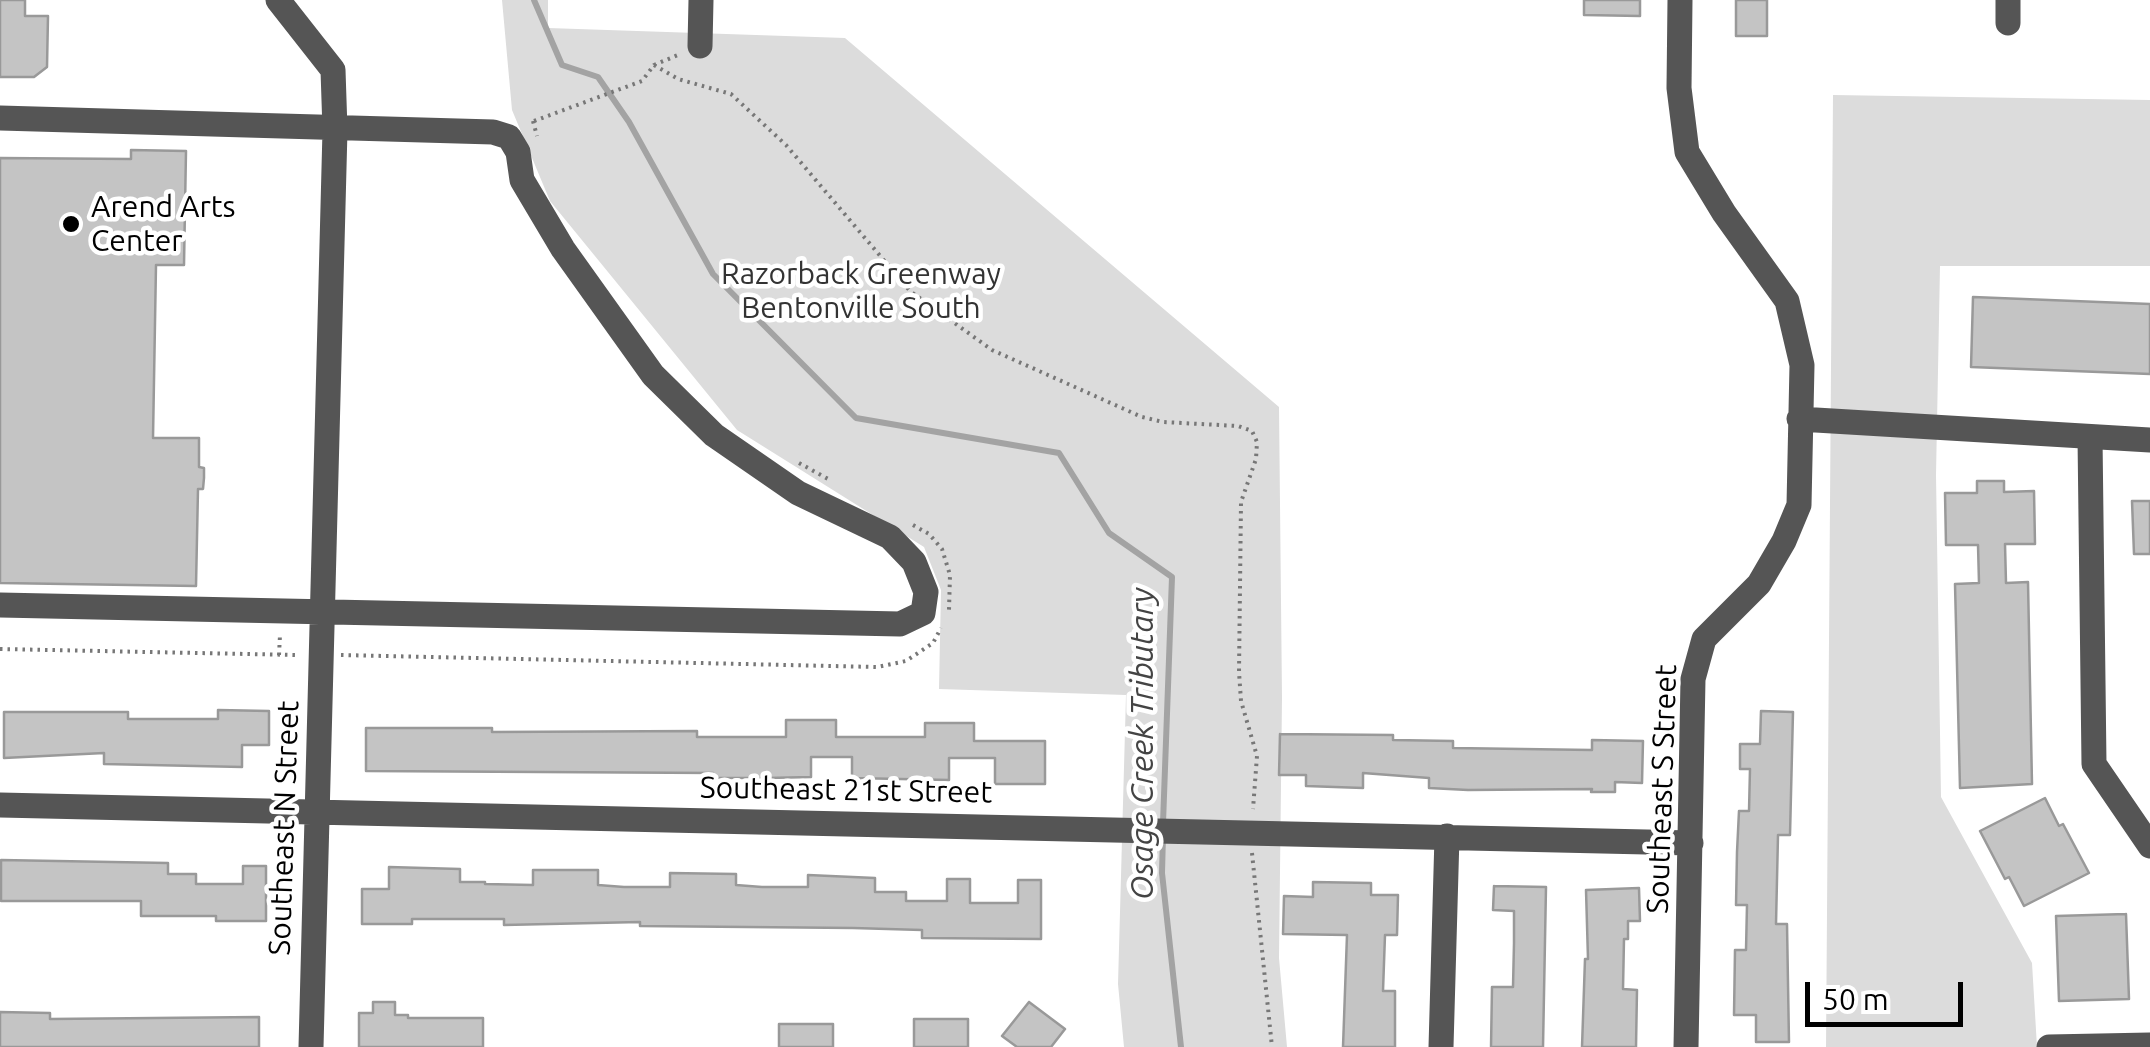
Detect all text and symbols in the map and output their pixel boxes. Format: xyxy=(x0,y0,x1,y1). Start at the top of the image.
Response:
place label: Arend Arts Center xyxy=(91,189,236,260)
marker: Arend Arts Center xyxy=(60,213,82,235)
park label: Razorback Greenway Bentonville South xyxy=(721,256,1001,326)
water label: Osage Creek Tributary xyxy=(1123,588,1161,900)
street label: Southeast S Street xyxy=(1640,664,1684,914)
street label: Southeast N Street xyxy=(262,700,306,956)
street label: Southeast 21st Street xyxy=(700,769,992,811)
scale bar xyxy=(1810,962,1968,1024)
text: 50 m xyxy=(1822,982,1889,1016)

